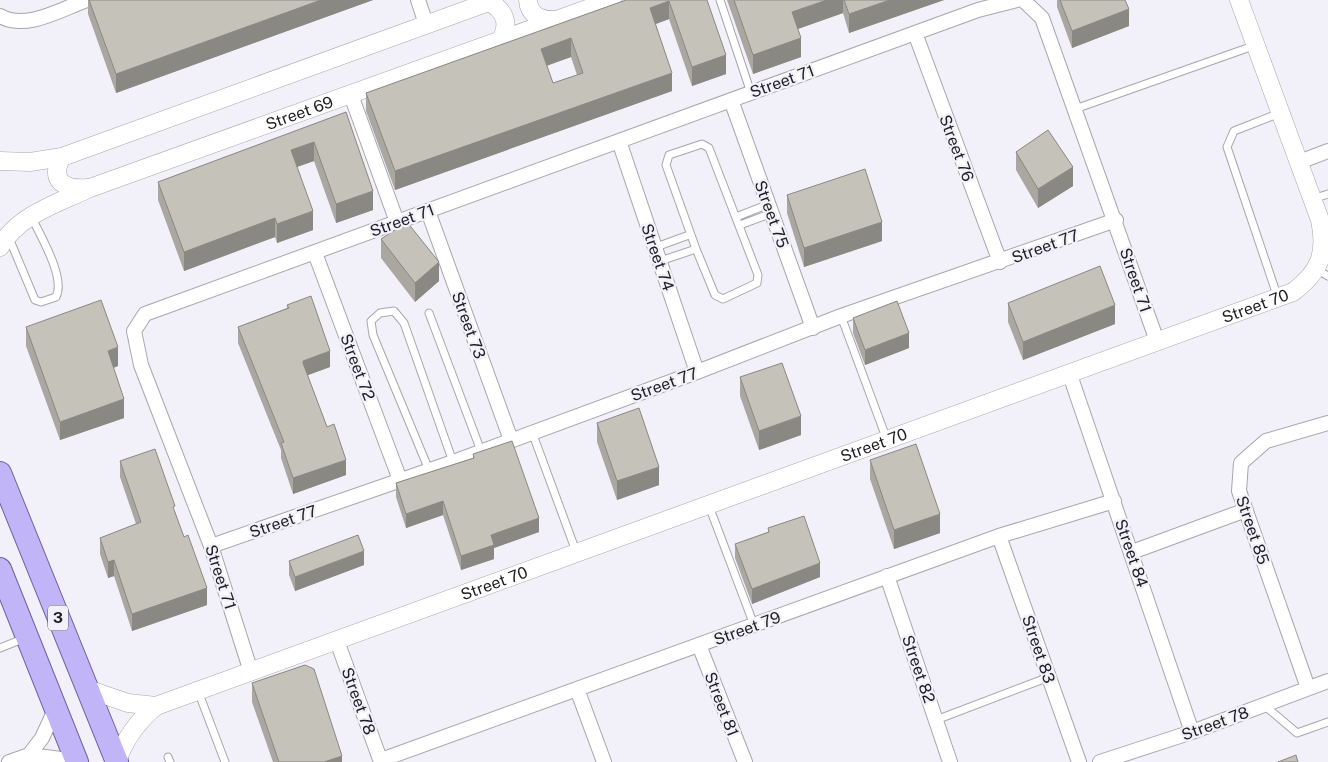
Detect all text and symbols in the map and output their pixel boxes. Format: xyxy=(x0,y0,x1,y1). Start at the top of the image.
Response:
street label: Street 71 xyxy=(747,61,817,102)
street label: Street 69 xyxy=(263,92,336,134)
street label: Street 76 xyxy=(935,112,978,184)
street label: Street 75 xyxy=(751,178,793,251)
street label: Street 71 xyxy=(367,200,437,241)
street label: Street 74 xyxy=(637,221,678,293)
street label: Street 77 xyxy=(1009,226,1081,267)
street label: Street 71 xyxy=(1116,245,1155,315)
street label: Street 70 xyxy=(1219,285,1292,327)
street label: Street 73 xyxy=(448,289,489,361)
street label: Street 72 xyxy=(336,331,379,403)
street label: Street 77 xyxy=(628,364,700,405)
street label: Street 70 xyxy=(838,424,910,466)
street label: Street 85 xyxy=(1232,493,1273,567)
street label: Street 77 xyxy=(247,501,319,542)
street label: Street 84 xyxy=(1111,516,1152,590)
street label: Street 71 xyxy=(201,542,240,612)
street label: Street 70 xyxy=(458,562,530,604)
road number: 3 xyxy=(48,606,68,630)
street label: Street 79 xyxy=(711,608,783,649)
street label: Street 83 xyxy=(1018,613,1059,686)
street label: Street 82 xyxy=(898,633,939,706)
street label: Street 78 xyxy=(338,665,379,737)
street label: Street 81 xyxy=(701,669,742,739)
street label: Street 78 xyxy=(1179,703,1251,744)

